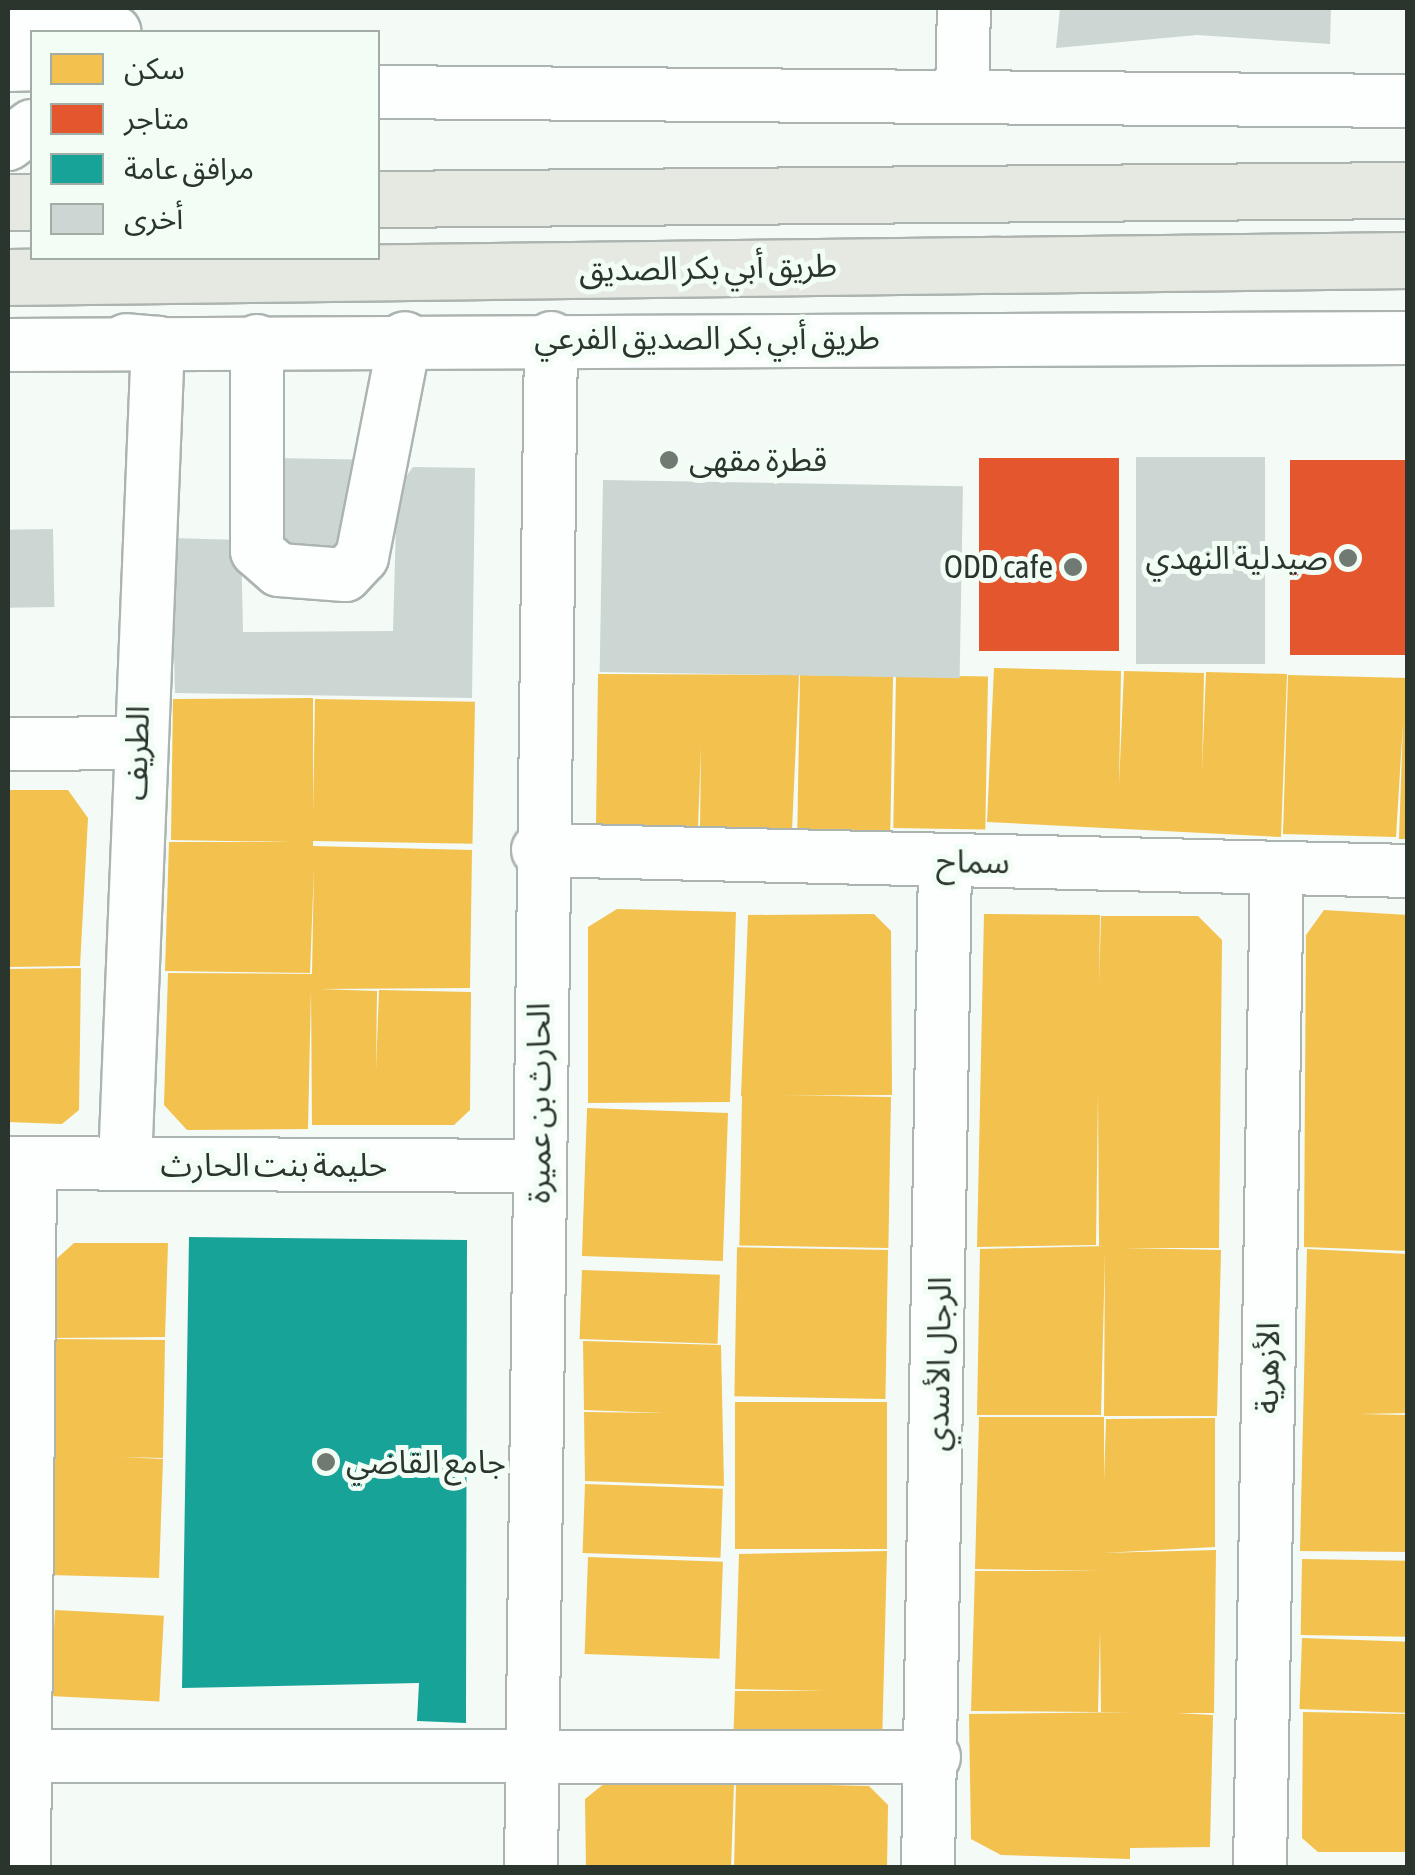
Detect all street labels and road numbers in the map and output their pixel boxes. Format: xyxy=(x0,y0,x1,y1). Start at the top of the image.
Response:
street label: طريق أبي بكر الصديق xyxy=(579,247,837,289)
street label: طريق أبي بكر الصديق الفرعي xyxy=(534,319,880,357)
street label: الطريف xyxy=(116,705,158,801)
street label: سماح xyxy=(936,842,1010,882)
street label: الحارث بن عميرة xyxy=(520,1003,558,1203)
street label: حليمة بنت الحارث xyxy=(161,1146,387,1184)
street label: الرجال الأسدي xyxy=(918,1276,960,1452)
street label: الأزهرية xyxy=(1248,1322,1288,1414)

